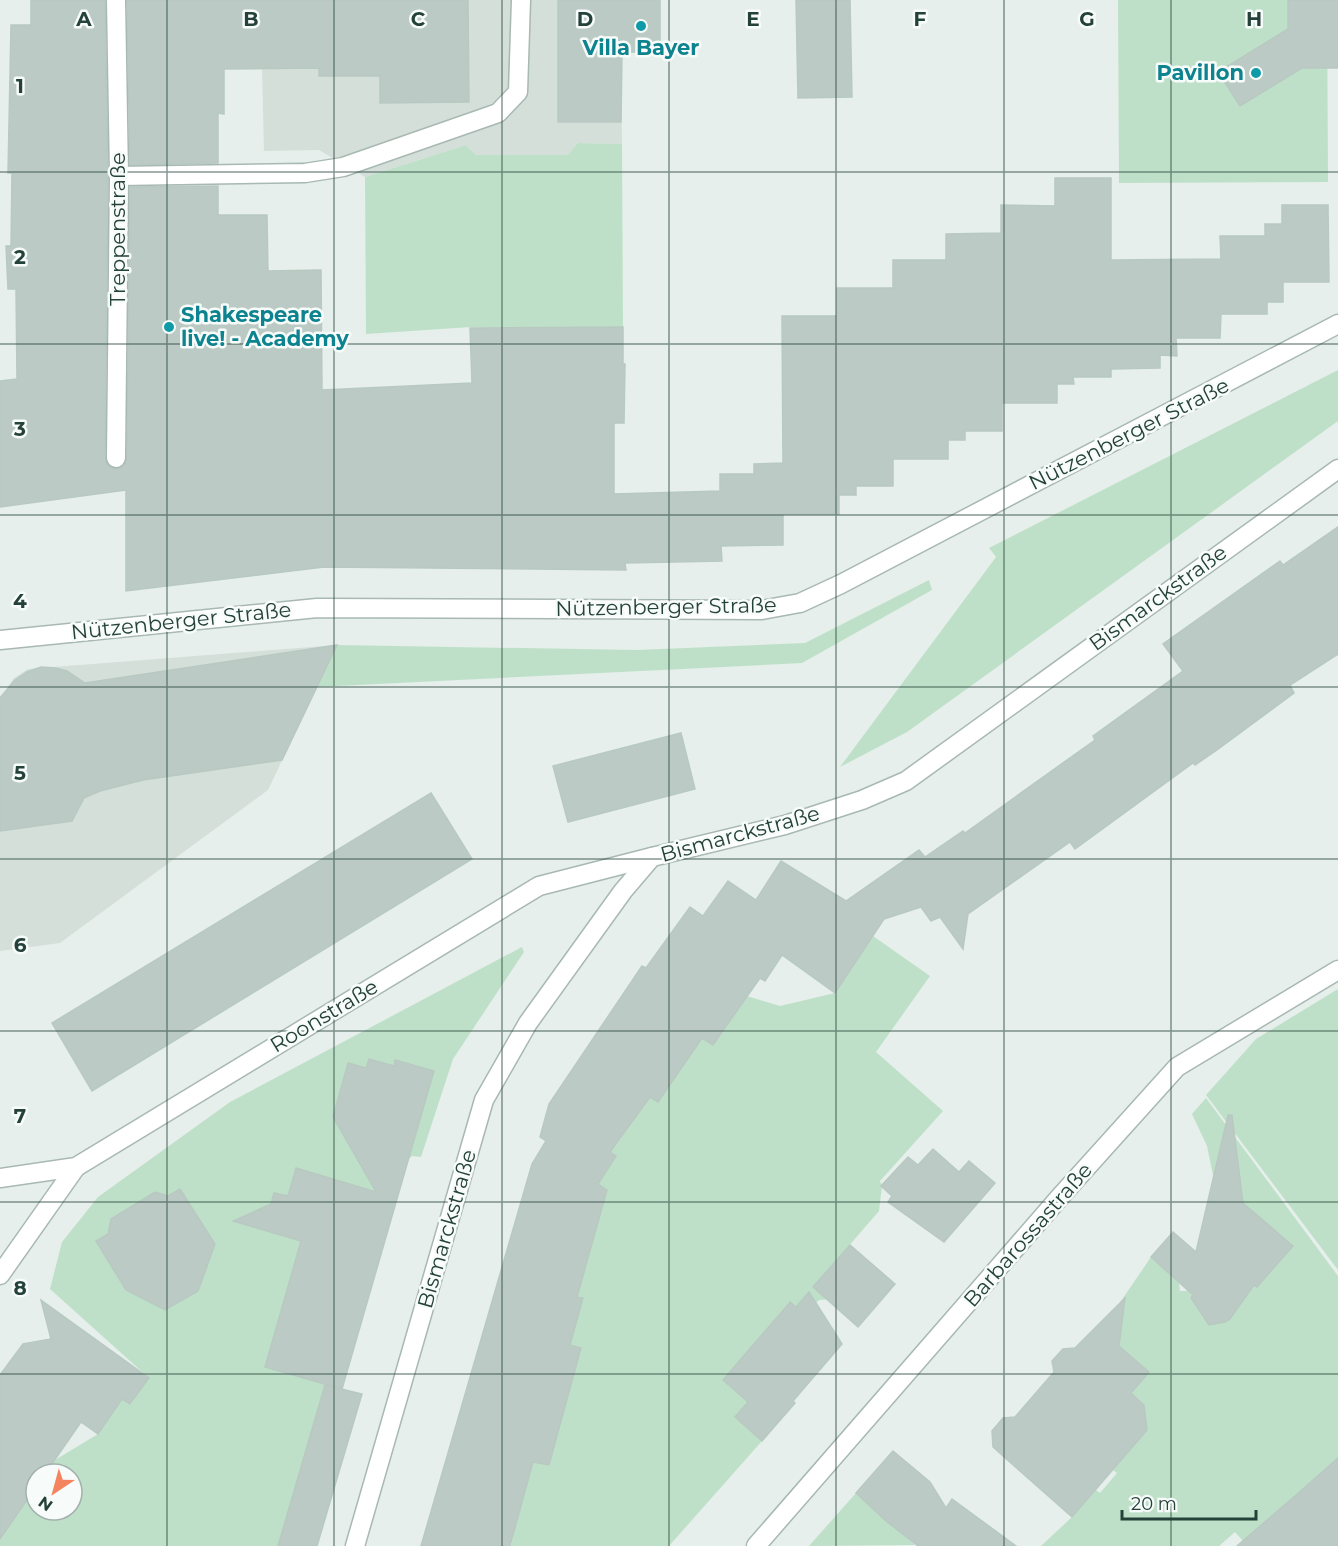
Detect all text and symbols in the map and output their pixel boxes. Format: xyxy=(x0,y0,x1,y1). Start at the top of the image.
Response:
text: A xyxy=(75,7,92,31)
text: B xyxy=(243,7,259,31)
text: C xyxy=(411,7,426,31)
text: D xyxy=(577,7,593,31)
text: E xyxy=(746,7,760,31)
text: F xyxy=(914,7,927,31)
text: G xyxy=(1079,7,1095,31)
text: H xyxy=(1246,7,1262,31)
marker: Villa Bayer xyxy=(634,19,648,33)
place label: Villa Bayer xyxy=(582,35,699,60)
place label: Pavillon xyxy=(1156,60,1244,85)
marker: Pavillon xyxy=(1249,66,1263,80)
text: 1 xyxy=(16,74,24,98)
street label: Treppenstraße xyxy=(105,152,130,306)
text: 2 xyxy=(14,245,26,269)
place label: Shakespeare live! - Academy xyxy=(181,302,349,351)
marker: Shakespeare live! - Academy xyxy=(162,320,176,334)
street label: Nützenberger Straße xyxy=(1025,372,1233,495)
text: 3 xyxy=(13,417,26,441)
street label: Bismarckstraße xyxy=(1084,539,1231,656)
text: 4 xyxy=(13,589,27,613)
street label: Nützenberger Straße xyxy=(555,592,777,621)
street label: Nützenberger Straße xyxy=(70,597,292,645)
text: 5 xyxy=(14,761,26,785)
street label: Bismarckstraße xyxy=(657,800,822,867)
text: 6 xyxy=(14,933,27,957)
street label: Roonstraße xyxy=(265,974,382,1057)
text: 7 xyxy=(14,1104,26,1128)
street label: Bismarckstraße xyxy=(412,1147,481,1311)
street label: Barbarossastraße xyxy=(958,1158,1097,1312)
text: 8 xyxy=(13,1276,27,1300)
north arrow xyxy=(24,1462,84,1522)
scale bar xyxy=(1122,1483,1256,1521)
text: N xyxy=(35,1492,56,1515)
text: 20 m xyxy=(1131,1493,1177,1515)

